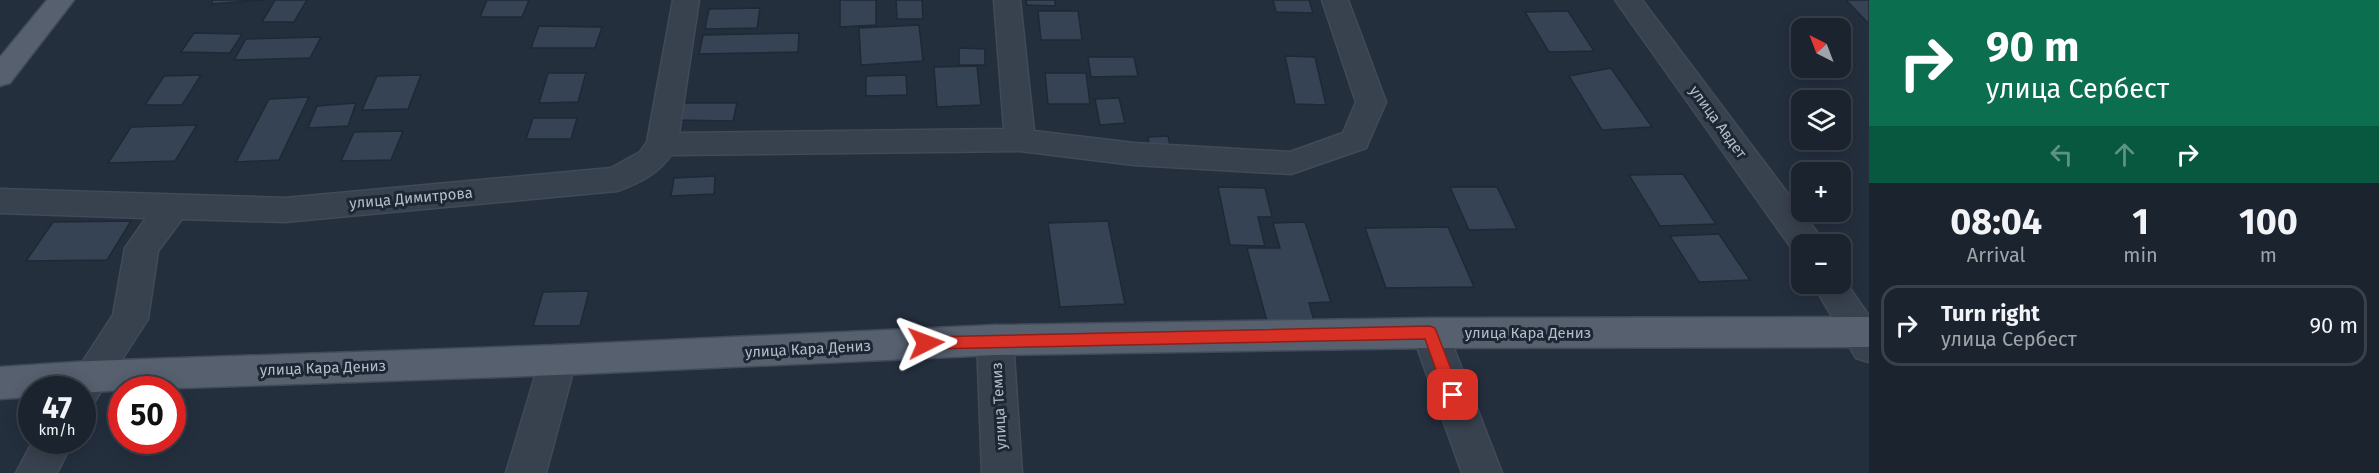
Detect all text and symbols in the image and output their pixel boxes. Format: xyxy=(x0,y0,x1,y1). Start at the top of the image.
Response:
north arrow xyxy=(1791,18,1851,78)
map controls xyxy=(1791,18,1851,294)
text: 90 m xyxy=(1986,22,2080,72)
icon: right xyxy=(1887,24,1965,102)
text: улица Сербест xyxy=(1986,73,2169,105)
street label: улица Авдет xyxy=(1686,82,1751,162)
button: layers xyxy=(1791,90,1851,150)
icon: left xyxy=(2045,138,2078,171)
icon: ahead xyxy=(2108,138,2141,171)
icon: right xyxy=(2171,138,2204,171)
button: + xyxy=(1791,162,1851,222)
street label: улица Димитрова xyxy=(348,184,474,212)
text: 08:04 xyxy=(1950,200,2042,244)
text: 1 xyxy=(2132,200,2149,244)
text: 100 xyxy=(2239,200,2298,244)
button: − xyxy=(1791,234,1851,294)
text: Arrival xyxy=(1967,243,2025,267)
text: min xyxy=(2123,243,2158,267)
text: m xyxy=(2260,243,2277,267)
text: Turn right xyxy=(1941,300,2040,327)
icon: right xyxy=(1890,309,1923,342)
position arrow xyxy=(894,311,958,375)
text: 90 m xyxy=(2309,312,2358,339)
street label: улица Кара Дениз xyxy=(1465,324,1591,342)
text: улица Сербест xyxy=(1941,327,2077,351)
street label: улица Кара Дениз xyxy=(744,337,872,361)
street label: улица Кара Дениз xyxy=(260,357,386,379)
street label: улица Темиз xyxy=(988,362,1010,450)
pin xyxy=(1427,369,1478,420)
speed limit sign: 50 xyxy=(108,376,186,454)
icon: arrive xyxy=(1436,378,1469,411)
text: 47 xyxy=(42,390,72,426)
text: km/h xyxy=(38,421,76,439)

